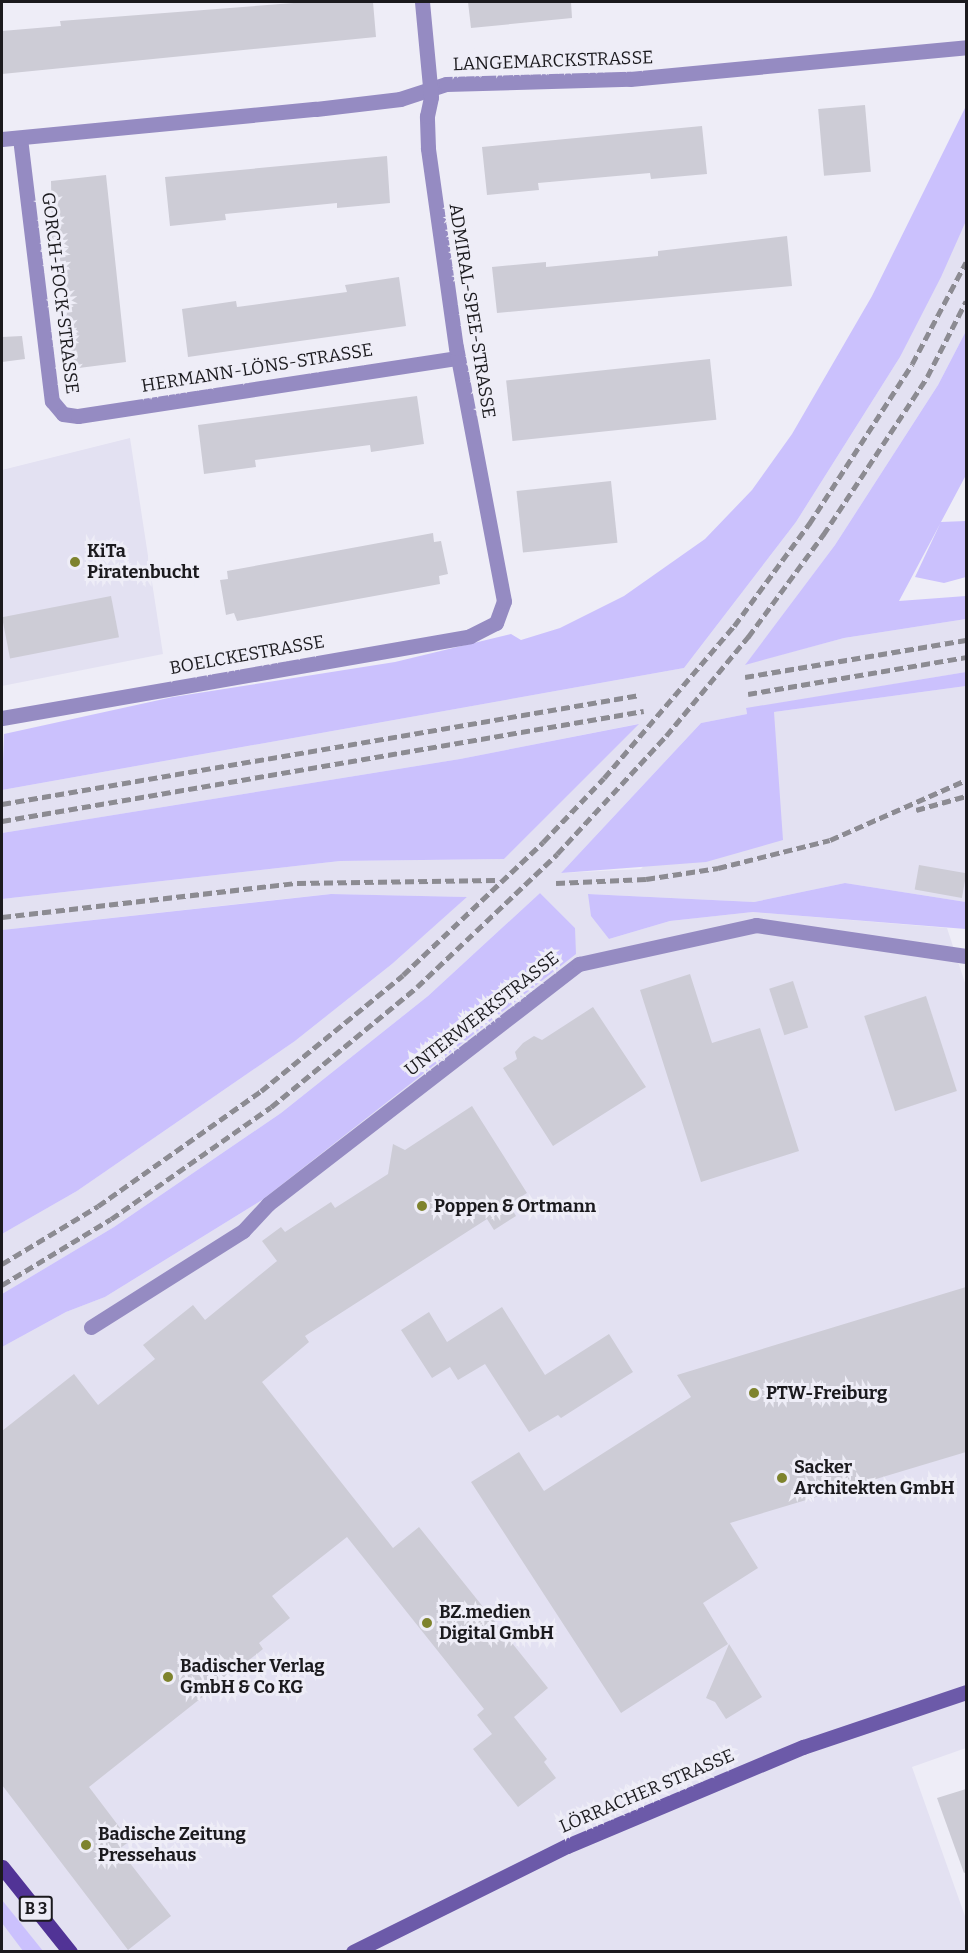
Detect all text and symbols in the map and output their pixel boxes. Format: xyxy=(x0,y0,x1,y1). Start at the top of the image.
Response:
street label: LANGEMARCKSTRASSE xyxy=(452,47,654,75)
street label: GORCH-FOCK-STRASSE xyxy=(37,191,83,395)
street label: ADMIRAL-SPEE-STRASSE xyxy=(444,202,500,420)
street label: HERMANN-LÖNS-STRASSE xyxy=(140,339,374,397)
place label: KiTa Piratenbucht xyxy=(87,541,200,584)
marker: KiTa Piratenbucht xyxy=(68,555,82,569)
street label: BOELCKESTRASSE xyxy=(168,631,326,679)
street label: UNTERWERKSTRASSE xyxy=(401,947,563,1081)
place label: Poppen & Ortmann xyxy=(434,1195,596,1217)
marker: Poppen & Ortmann xyxy=(415,1199,429,1213)
place label: PTW-Freiburg xyxy=(766,1382,887,1404)
marker: PTW-Freiburg xyxy=(747,1386,761,1400)
place label: Sacker Architekten GmbH xyxy=(794,1457,955,1500)
marker: Sacker Architekten GmbH xyxy=(775,1471,789,1485)
place label: BZ.medien Digital GmbH xyxy=(439,1602,554,1644)
marker: BZ.medien Digital GmbH xyxy=(420,1616,434,1630)
place label: Badischer Verlag GmbH & Co KG xyxy=(180,1656,325,1698)
marker: Badischer Verlag GmbH & Co KG xyxy=(161,1670,175,1684)
street label: LÖRRACHER STRASSE xyxy=(556,1744,738,1838)
place label: Badische Zeitung Pressehaus xyxy=(98,1824,246,1866)
marker: Badische Zeitung Pressehaus xyxy=(79,1838,93,1852)
road number: B 3 xyxy=(18,1896,54,1922)

